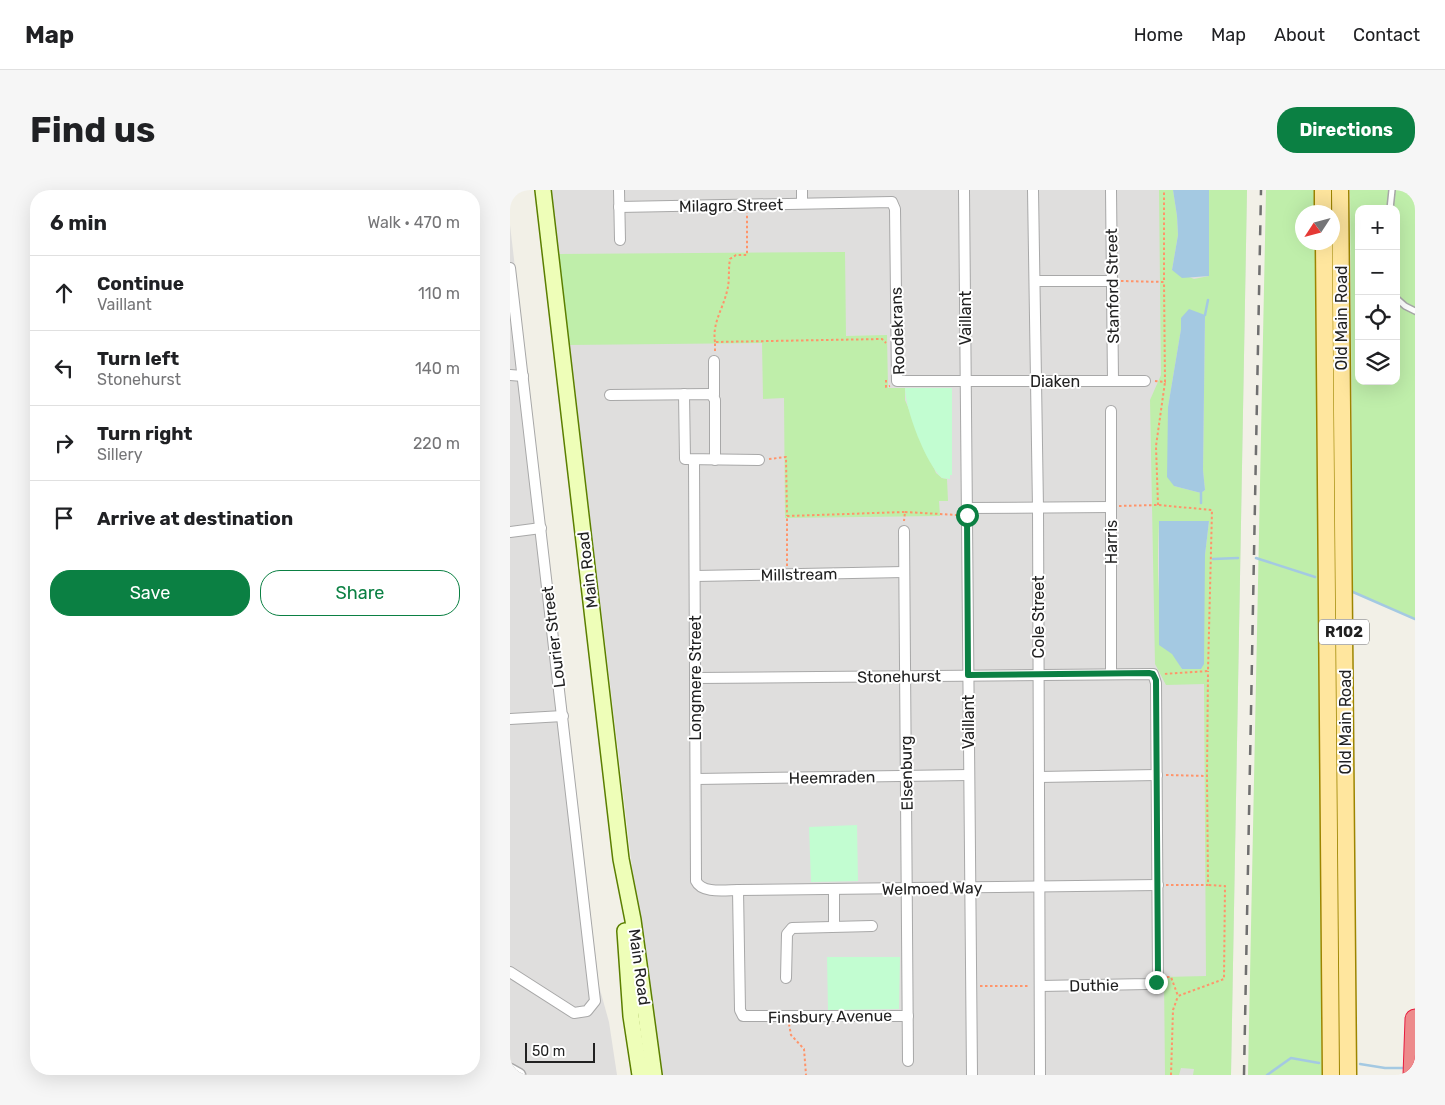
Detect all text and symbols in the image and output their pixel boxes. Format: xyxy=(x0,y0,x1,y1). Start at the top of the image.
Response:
text: Map xyxy=(25,21,74,49)
text: Home xyxy=(1134,24,1183,46)
text: Map xyxy=(1211,24,1246,46)
text: About xyxy=(1274,24,1325,46)
text: Contact xyxy=(1353,24,1420,46)
button: Directions xyxy=(1277,107,1415,153)
text: Find us xyxy=(30,109,155,151)
street label: Milagro Street xyxy=(679,195,783,216)
north arrow xyxy=(1295,205,1340,250)
map controls xyxy=(1355,205,1400,385)
button: + xyxy=(1355,205,1400,250)
text: 6 min xyxy=(50,210,107,235)
text: Walk · 470 m xyxy=(367,213,460,232)
street label: Stanford Street xyxy=(1102,228,1123,344)
button: − xyxy=(1355,250,1400,295)
street label: Old Main Road xyxy=(1332,265,1351,371)
text: Continue xyxy=(97,272,184,295)
icon: ahead xyxy=(50,279,78,307)
text: 110 m xyxy=(418,284,460,303)
street label: Roodekrans xyxy=(886,287,909,375)
street label: Vaillant xyxy=(956,291,975,345)
text: Vaillant xyxy=(97,295,152,314)
button: locate xyxy=(1355,295,1400,340)
button: layers xyxy=(1355,340,1400,385)
text: Turn left xyxy=(97,347,179,370)
icon: left xyxy=(50,354,78,382)
text: 140 m xyxy=(415,359,460,378)
text: Stonehurst xyxy=(97,370,181,389)
street label: Diaken xyxy=(1030,372,1080,391)
text: Turn right xyxy=(97,422,192,445)
icon: right xyxy=(50,429,78,457)
text: 220 m xyxy=(413,434,460,453)
text: Sillery xyxy=(97,445,142,464)
icon: arrive xyxy=(50,504,78,532)
route start xyxy=(956,504,979,527)
text: Arrive at destination xyxy=(97,507,293,530)
street label: Harris xyxy=(1102,520,1121,564)
street label: Main Road xyxy=(573,531,602,609)
street label: Millstream xyxy=(760,564,838,585)
button: Save xyxy=(50,570,250,616)
button: Share xyxy=(260,570,460,616)
street label: Cole Street xyxy=(1029,576,1048,658)
street label: Lourier Street xyxy=(538,585,569,689)
street label: Longmere Street xyxy=(686,615,705,741)
road number: R102 xyxy=(1319,620,1369,644)
street label: Stonehurst xyxy=(857,666,941,687)
street label: Old Main Road xyxy=(1336,669,1355,775)
street label: Vaillant xyxy=(959,695,978,749)
street label: Elsenburg xyxy=(896,735,917,811)
street label: Heemraden xyxy=(789,767,875,788)
street label: Welmoed Way xyxy=(881,878,983,899)
street label: Main Road xyxy=(625,928,654,1006)
route end xyxy=(1145,971,1168,994)
street label: Duthie xyxy=(1069,976,1119,995)
street label: Finsbury Avenue xyxy=(768,1006,892,1027)
scale bar xyxy=(525,1040,595,1063)
text: 50 m xyxy=(532,1043,565,1060)

